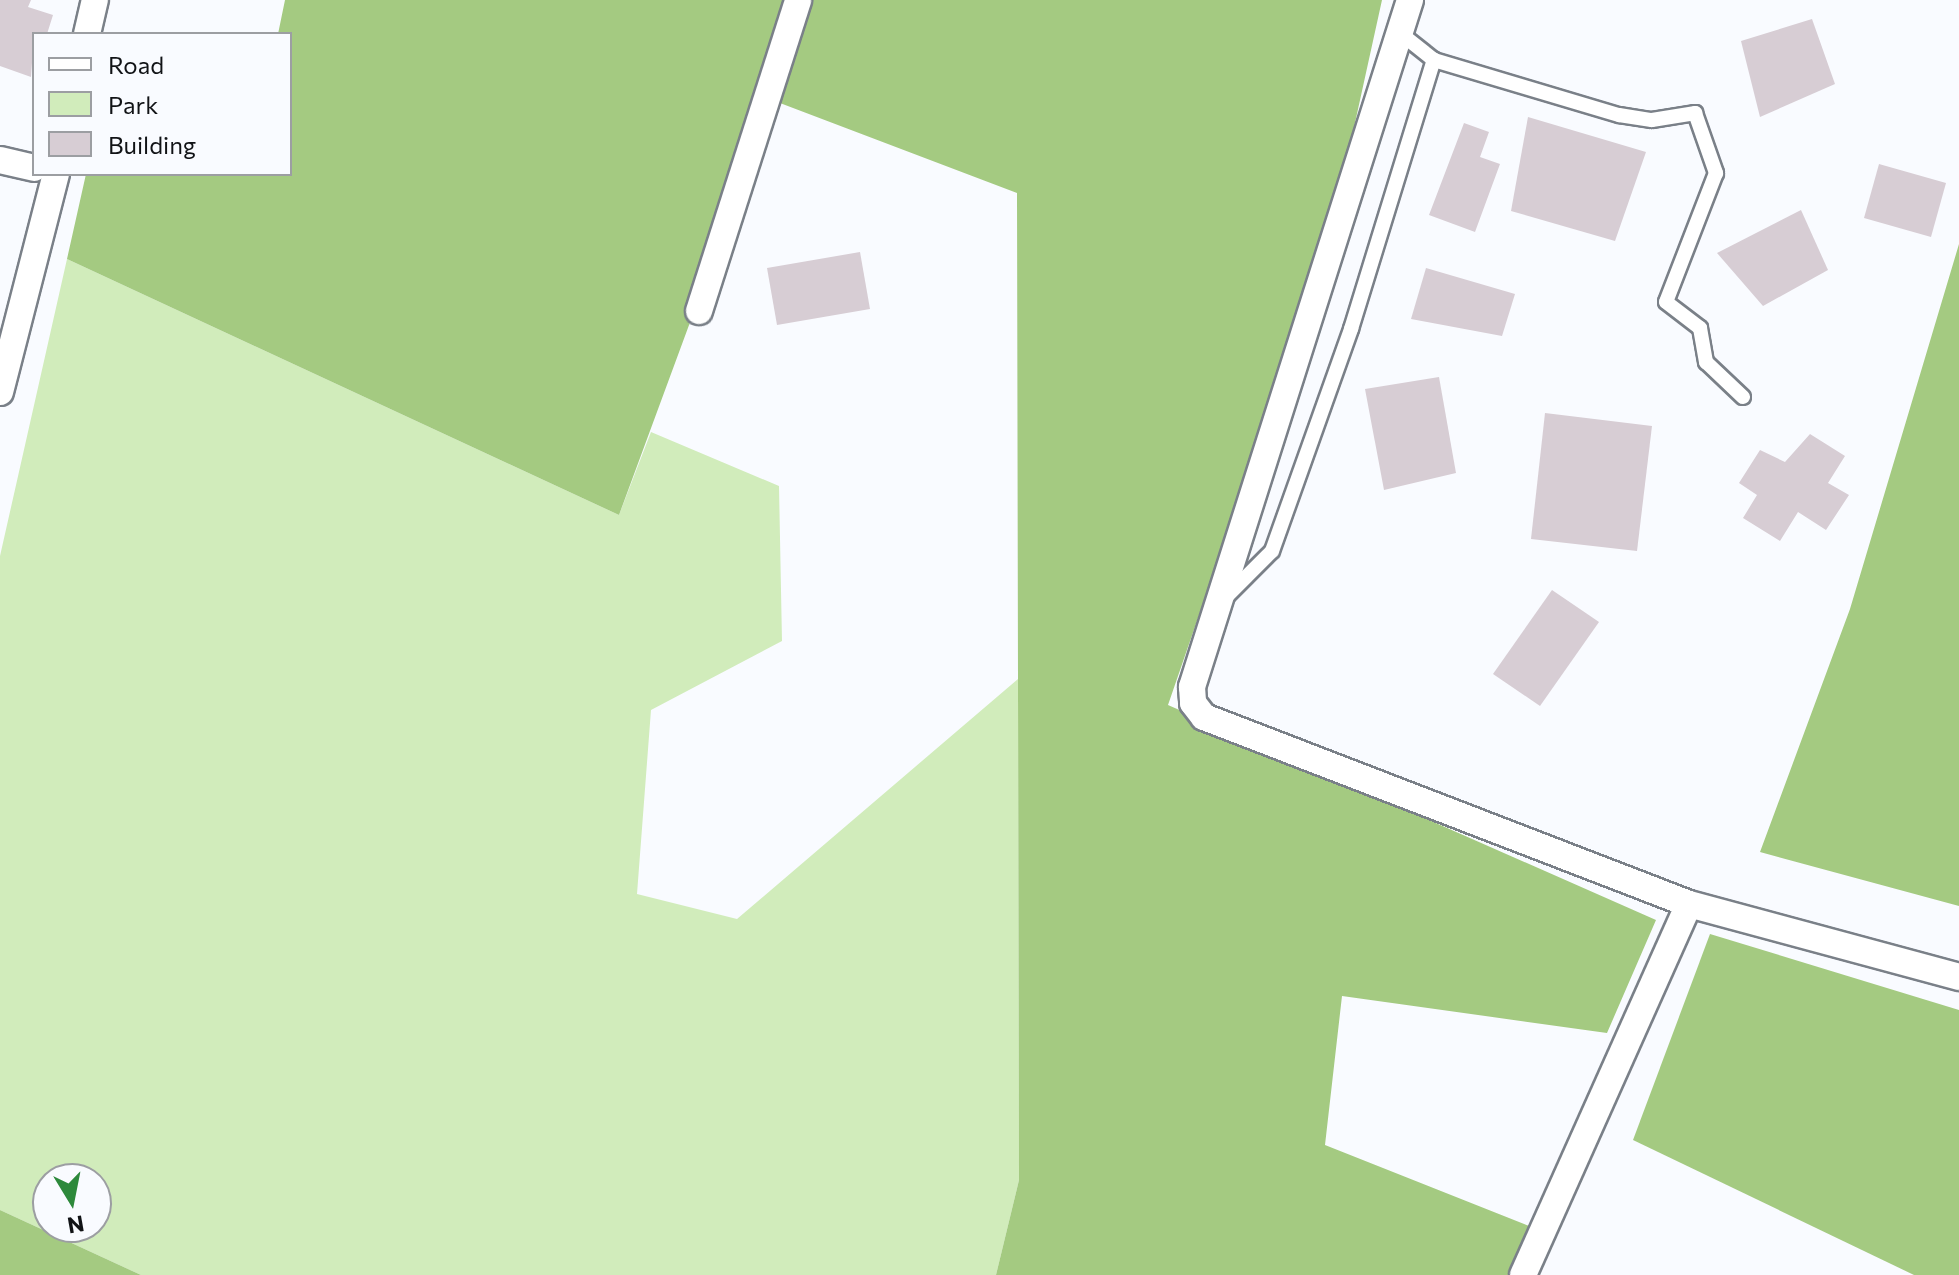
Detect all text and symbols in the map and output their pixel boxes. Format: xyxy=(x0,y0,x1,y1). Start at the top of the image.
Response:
legend xyxy=(32,32,292,176)
text: Road xyxy=(108,50,164,79)
text: Park xyxy=(108,90,158,119)
text: Building xyxy=(108,130,196,159)
north arrow xyxy=(32,1163,112,1243)
text: N xyxy=(65,1210,86,1240)

